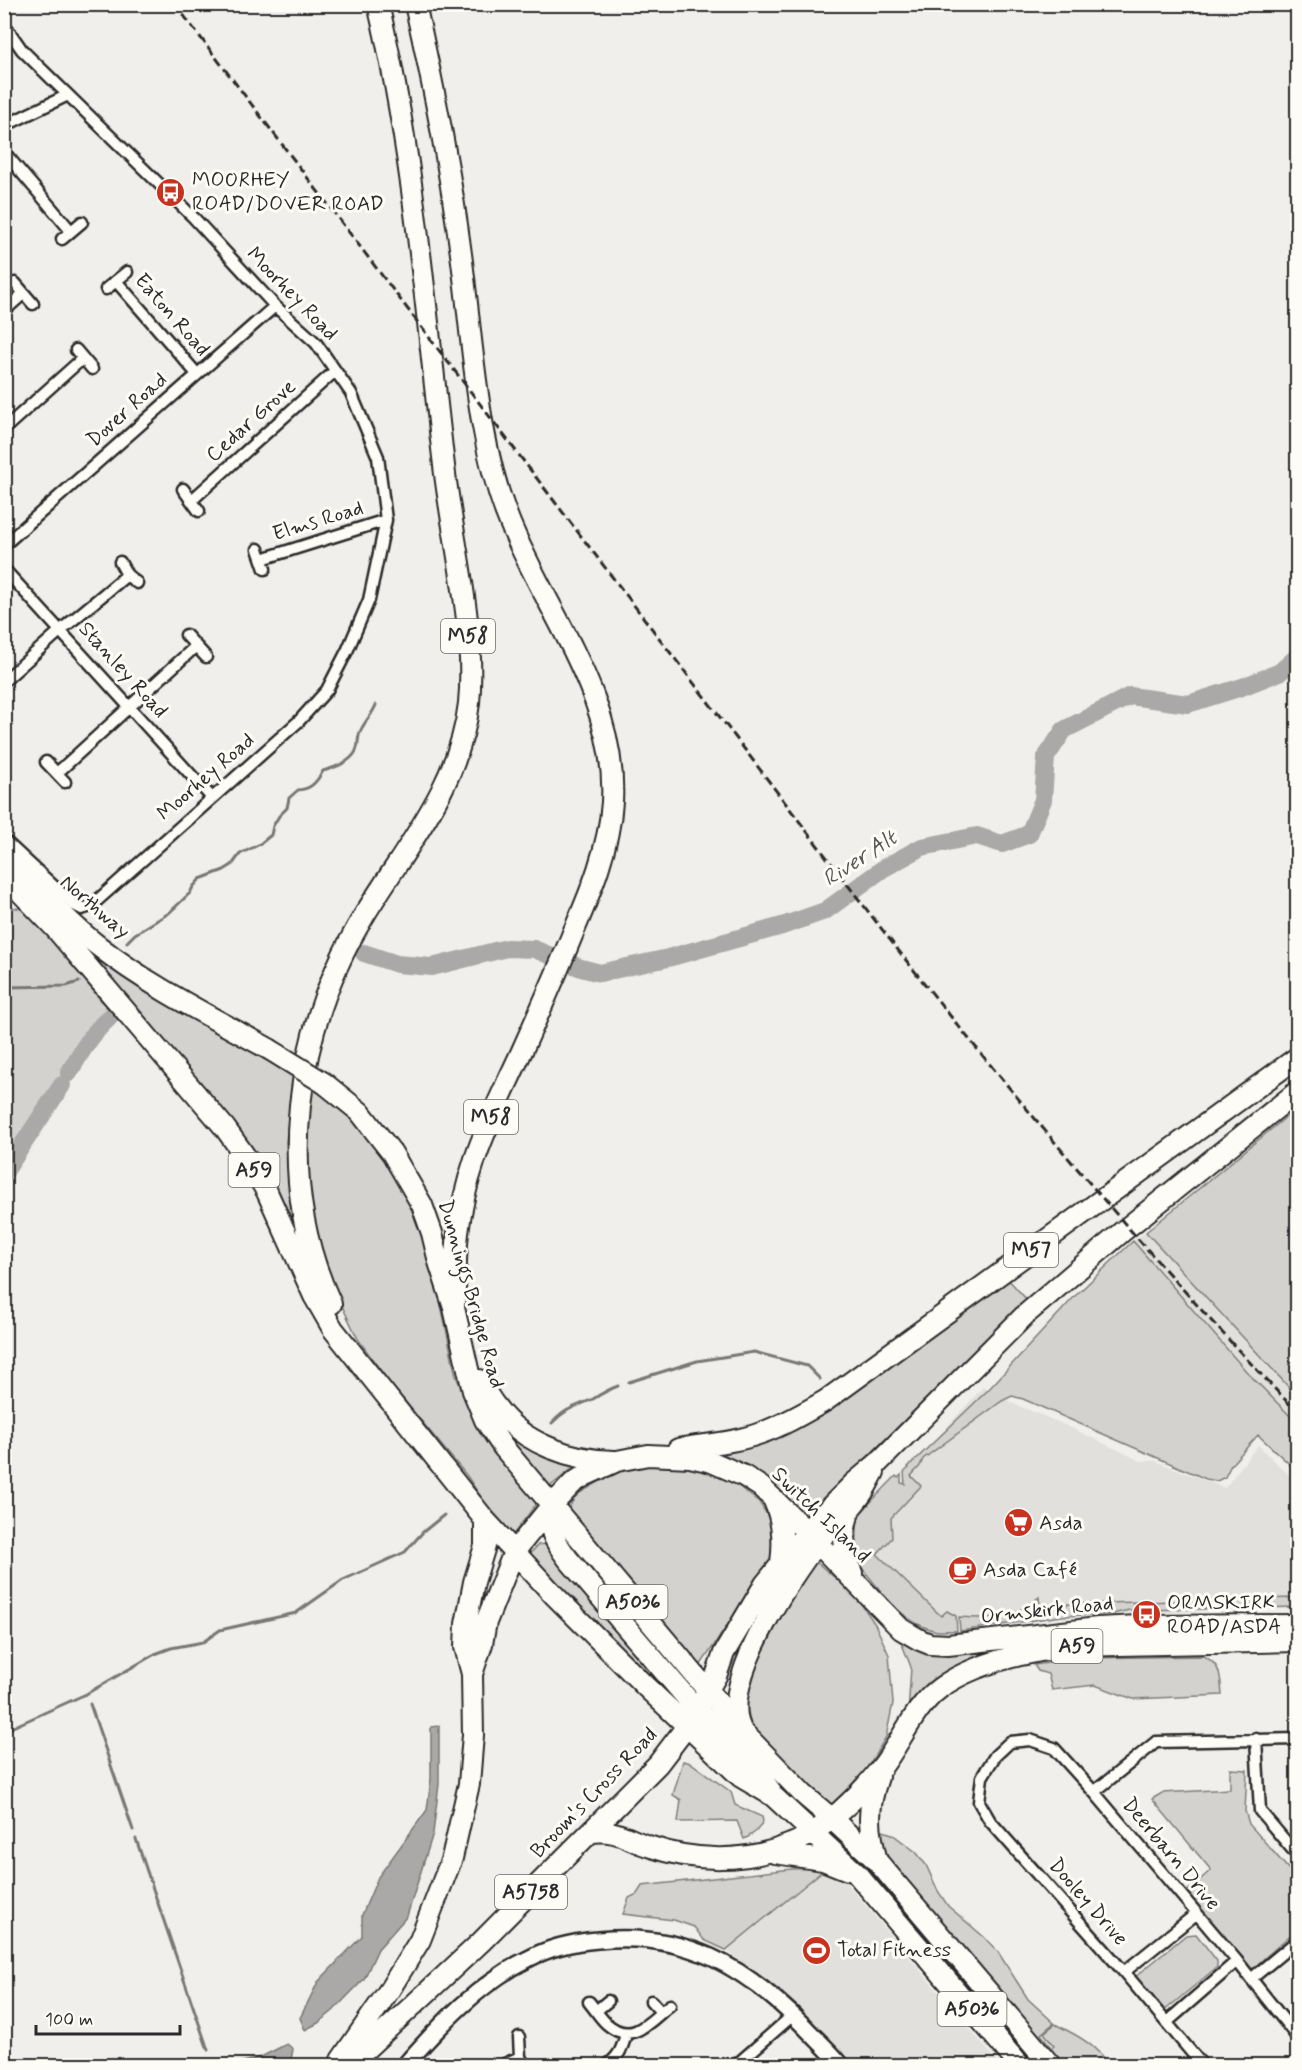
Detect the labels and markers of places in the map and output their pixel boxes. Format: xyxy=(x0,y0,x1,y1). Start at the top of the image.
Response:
place label: MOORHEY ROAD/DOVER ROAD xyxy=(192,166,384,218)
bus stop icon: MOORHEY ROAD/DOVER ROAD xyxy=(155,176,187,208)
supermarket icon: Asda xyxy=(1002,1507,1034,1539)
place label: Asda xyxy=(1039,1509,1083,1537)
cafe icon: Asda Café xyxy=(946,1554,978,1586)
place label: Asda Café xyxy=(983,1556,1077,1584)
place label: ORMSKIRK ROAD/ASDA xyxy=(1167,1589,1281,1641)
bus stop icon: ORMSKIRK ROAD/ASDA xyxy=(1130,1599,1162,1631)
sports icon: Total Fitness xyxy=(800,1934,832,1966)
place label: Total Fitness xyxy=(837,1936,951,1964)

